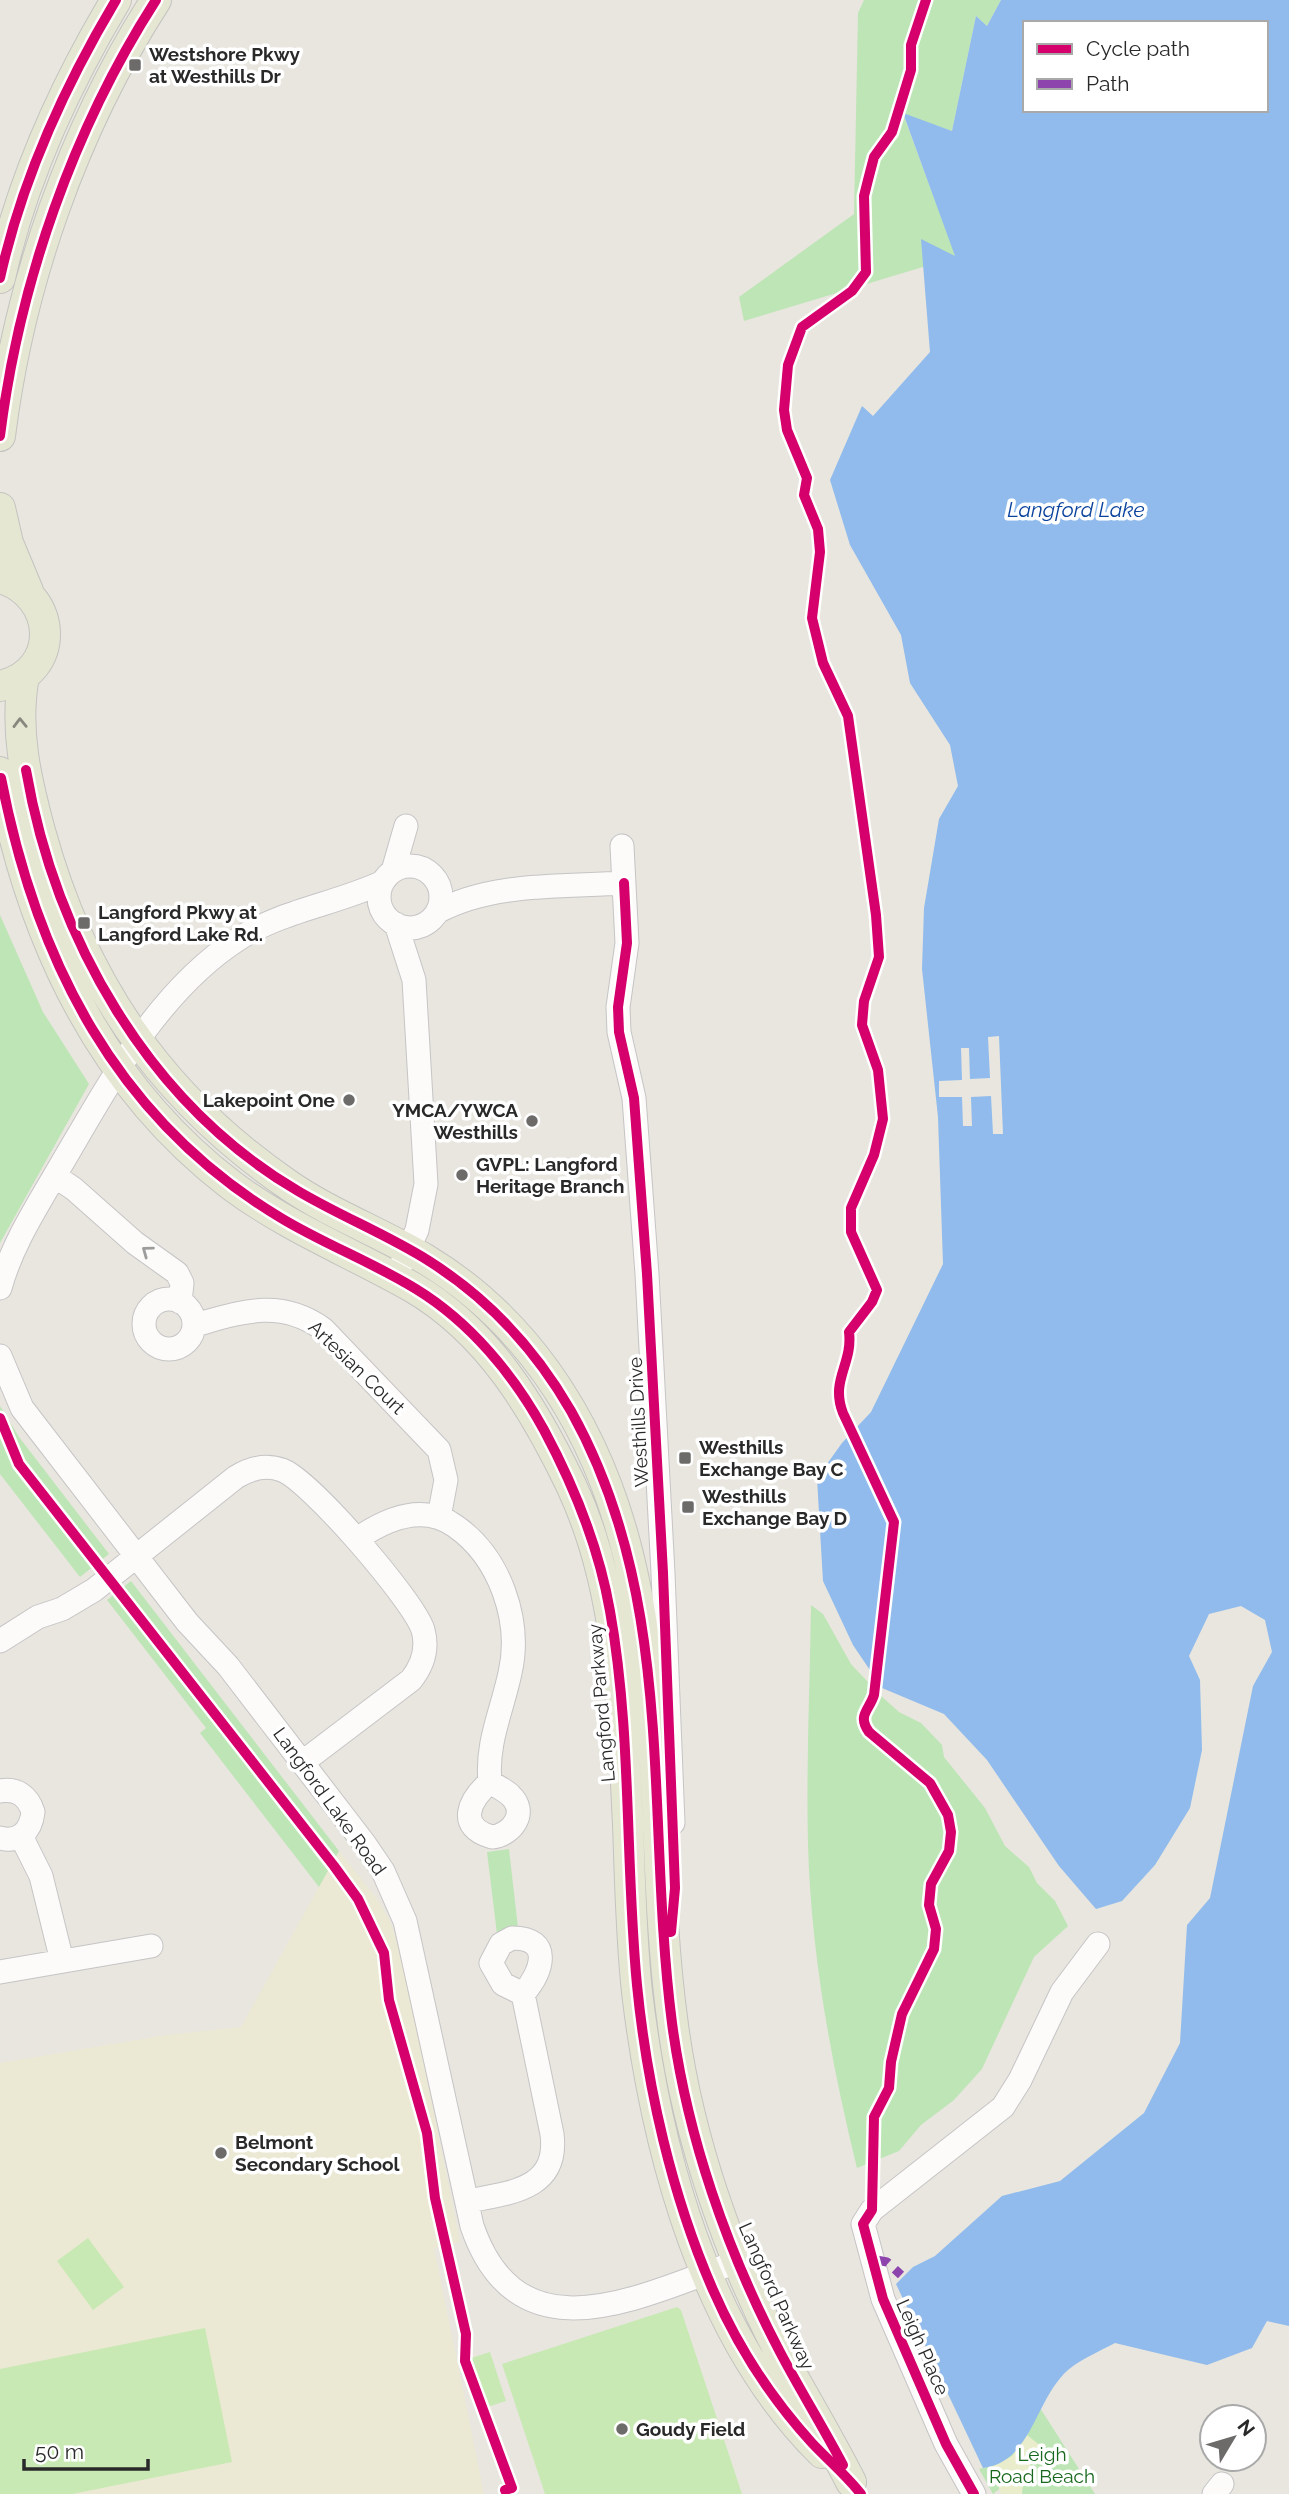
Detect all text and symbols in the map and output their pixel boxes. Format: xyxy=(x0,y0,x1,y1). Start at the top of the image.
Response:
legend xyxy=(1023,21,1268,112)
text: Cycle path xyxy=(1086,36,1190,61)
place label: Westshore Pkwy at Westhills Dr xyxy=(149,43,301,87)
marker: Westshore Pkwy at Westhills Dr xyxy=(127,57,143,73)
text: Path xyxy=(1086,71,1130,96)
water label: Langford Lake xyxy=(1007,497,1145,522)
one-way arrow xyxy=(12,717,27,728)
place label: Langford Pkwy at Langford Lake Rd. xyxy=(98,901,263,945)
marker: Langford Pkwy at Langford Lake Rd. xyxy=(76,915,92,931)
place label: Lakepoint One xyxy=(203,1089,335,1111)
marker: Lakepoint One xyxy=(341,1092,357,1108)
place label: YMCA/YWCA Westhills xyxy=(392,1099,518,1143)
marker: YMCA/YWCA Westhills xyxy=(524,1113,540,1129)
place label: GVPL: Langford Heritage Branch xyxy=(476,1153,625,1197)
marker: GVPL: Langford Heritage Branch xyxy=(454,1167,470,1183)
one-way arrow xyxy=(142,1247,155,1260)
street label: Artesian Court xyxy=(304,1316,410,1419)
street label: Westhills Drive xyxy=(624,1356,652,1488)
place label: Westhills Exchange Bay C xyxy=(699,1436,844,1480)
marker: Westhills Exchange Bay C xyxy=(677,1450,693,1466)
place label: Westhills Exchange Bay D xyxy=(702,1485,847,1529)
marker: Westhills Exchange Bay D xyxy=(680,1499,696,1515)
street label: Langford Parkway xyxy=(583,1623,619,1783)
street label: Langford Lake Road xyxy=(269,1723,391,1879)
place label: Belmont Secondary School xyxy=(235,2131,401,2175)
marker: Belmont Secondary School xyxy=(213,2145,229,2161)
street label: Langford Parkway xyxy=(735,2219,819,2373)
street label: Leigh Place xyxy=(892,2296,954,2398)
north arrow xyxy=(1198,2403,1268,2473)
text: N xyxy=(1233,2415,1260,2440)
place label: Goudy Field xyxy=(636,2418,745,2440)
marker: Goudy Field xyxy=(614,2421,630,2437)
scale bar xyxy=(24,2428,149,2472)
text: 50 m xyxy=(35,2439,84,2464)
park label: Leigh Road Beach xyxy=(989,2443,1095,2487)

